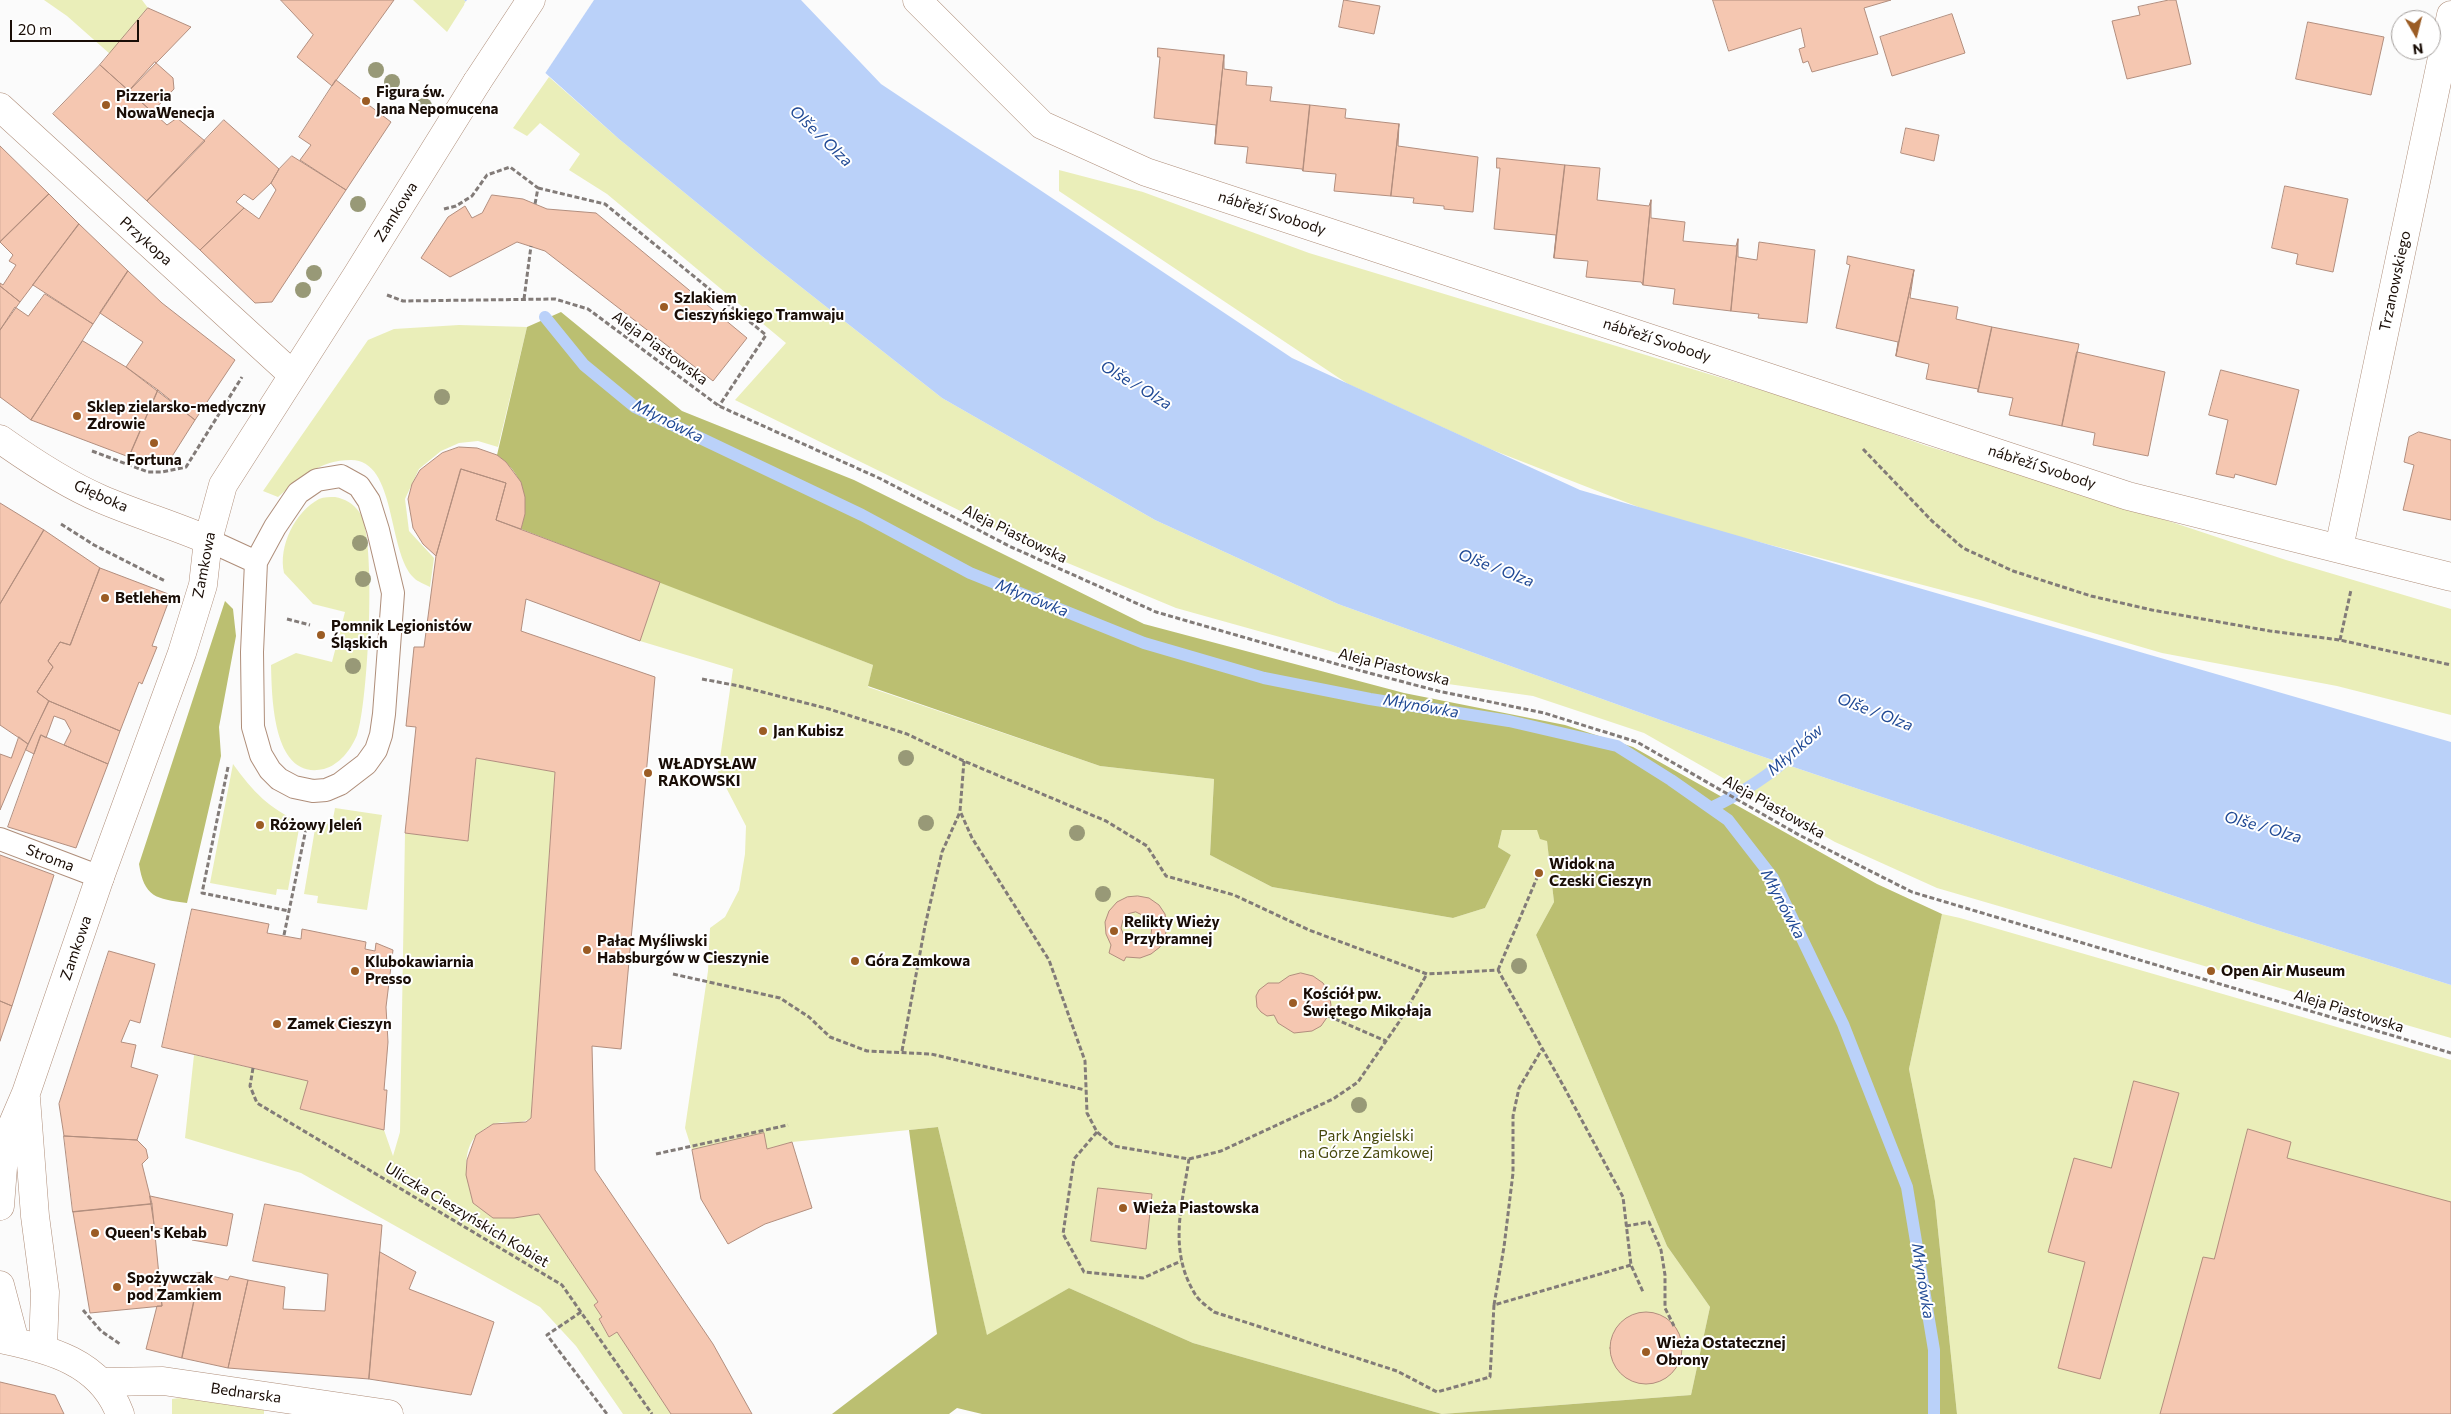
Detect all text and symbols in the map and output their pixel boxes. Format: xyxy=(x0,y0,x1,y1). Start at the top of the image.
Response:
scale bar xyxy=(12,10,141,42)
north arrow xyxy=(2391,10,2441,60)
text: 20 m xyxy=(18,20,52,38)
text: N xyxy=(2412,40,2424,59)
place label: Figura św. Jana Nepomucena xyxy=(376,83,499,118)
place label: Pizzeria NowaWenecja xyxy=(116,87,215,122)
marker: Figura św. Jana Nepomucena xyxy=(360,95,372,107)
marker: Pizzeria NowaWenecja xyxy=(100,99,112,111)
water label: Olše / Olza xyxy=(786,101,856,171)
street label: Zamkowa xyxy=(371,179,421,245)
street label: nábřeží Svobody xyxy=(1216,187,1328,239)
street label: Przykopa xyxy=(116,213,176,269)
street label: Trzanowskiego xyxy=(2376,229,2414,333)
place label: Szlakiem Cieszyńskiego Tramwaju xyxy=(674,289,844,324)
marker: Szlakiem Cieszyńskiego Tramwaju xyxy=(658,301,670,313)
street label: Aleja Piastowska xyxy=(609,307,711,389)
street label: nábřeží Svobody xyxy=(1601,314,1713,366)
water label: Olše / Olza xyxy=(1097,356,1175,414)
water label: Młynówka xyxy=(630,395,706,447)
place label: Sklep zielarsko-medyczny Zdrowie xyxy=(87,398,266,433)
marker: Sklep zielarsko-medyczny Zdrowie xyxy=(71,410,83,422)
marker: Fortuna xyxy=(148,437,160,449)
street label: nábřeží Svobody xyxy=(1986,441,2098,493)
place label: Fortuna xyxy=(126,451,182,469)
street label: Głęboka xyxy=(71,476,131,516)
street label: Aleja Piastowska xyxy=(960,501,1070,567)
street label: Zamkowa xyxy=(189,530,219,600)
water label: Olše / Olza xyxy=(1455,545,1537,591)
water label: Młynówka xyxy=(993,575,1071,621)
place label: Betlehem xyxy=(115,589,181,607)
marker: Betlehem xyxy=(99,592,111,604)
place label: Pomnik Legionistów Śląskich xyxy=(331,617,472,652)
marker: Pomnik Legionistów Śląskich xyxy=(315,629,327,641)
street label: Aleja Piastowska xyxy=(1337,644,1451,690)
water label: Olše / Olza xyxy=(1834,689,1916,735)
water label: Młynówka xyxy=(1382,690,1460,722)
water label: Młynków xyxy=(1763,721,1827,779)
place label: Jan Kubisz xyxy=(773,722,844,740)
marker: Jan Kubisz xyxy=(757,725,769,737)
place label: WŁADYSŁAW RAKOWSKI xyxy=(658,755,757,790)
marker: WŁADYSŁAW RAKOWSKI xyxy=(642,767,654,779)
street label: Aleja Piastowska xyxy=(1720,771,1828,843)
water label: Olše / Olza xyxy=(2222,807,2304,847)
place label: Różowy Jeleń xyxy=(270,816,362,834)
marker: Różowy Jeleń xyxy=(254,819,266,831)
street label: Stroma xyxy=(23,841,77,875)
place label: Widok na Czeski Cieszyn xyxy=(1549,855,1651,890)
water label: Młynówka xyxy=(1757,866,1809,942)
marker: Widok na Czeski Cieszyn xyxy=(1533,867,1545,879)
street label: Zamkowa xyxy=(57,913,95,983)
place label: Relikty Wieży Przybramnej xyxy=(1124,913,1220,948)
marker: Relikty Wieży Przybramnej xyxy=(1108,925,1120,937)
place label: Pałac Myśliwski Habsburgów w Cieszynie xyxy=(597,932,769,967)
marker: Pałac Myśliwski Habsburgów w Cieszynie xyxy=(581,944,593,956)
place label: Góra Zamkowa xyxy=(865,952,970,970)
place label: Klubokawiarnia Presso xyxy=(365,953,474,988)
marker: Góra Zamkowa xyxy=(849,955,861,967)
place label: Open Air Museum xyxy=(2221,962,2345,980)
marker: Klubokawiarnia Presso xyxy=(349,965,361,977)
marker: Open Air Museum xyxy=(2205,965,2217,977)
place label: Kościół pw. Świętego Mikołaja xyxy=(1303,985,1431,1020)
street label: Aleja Piastowska xyxy=(2292,986,2406,1036)
marker: Kościół pw. Świętego Mikołaja xyxy=(1287,997,1299,1009)
place label: Zamek Cieszyn xyxy=(287,1015,392,1033)
marker: Zamek Cieszyn xyxy=(271,1018,283,1030)
park label: Park Angielski na Górze Zamkowej xyxy=(1299,1127,1433,1162)
street label: Uliczka Cieszyńskich Kobiet xyxy=(382,1159,552,1271)
place label: Wieża Piastowska xyxy=(1133,1199,1259,1217)
marker: Wieża Piastowska xyxy=(1117,1202,1129,1214)
place label: Queen's Kebab xyxy=(105,1224,207,1242)
marker: Queen's Kebab xyxy=(89,1227,101,1239)
water label: Młynówka xyxy=(1908,1242,1938,1320)
place label: Spożywczak pod Zamkiem xyxy=(127,1269,222,1304)
marker: Spożywczak pod Zamkiem xyxy=(111,1281,123,1293)
place label: Wieża Ostatecznej Obrony xyxy=(1656,1334,1786,1369)
marker: Wieża Ostatecznej Obrony xyxy=(1640,1346,1652,1358)
street label: Bednarska xyxy=(209,1379,283,1407)

